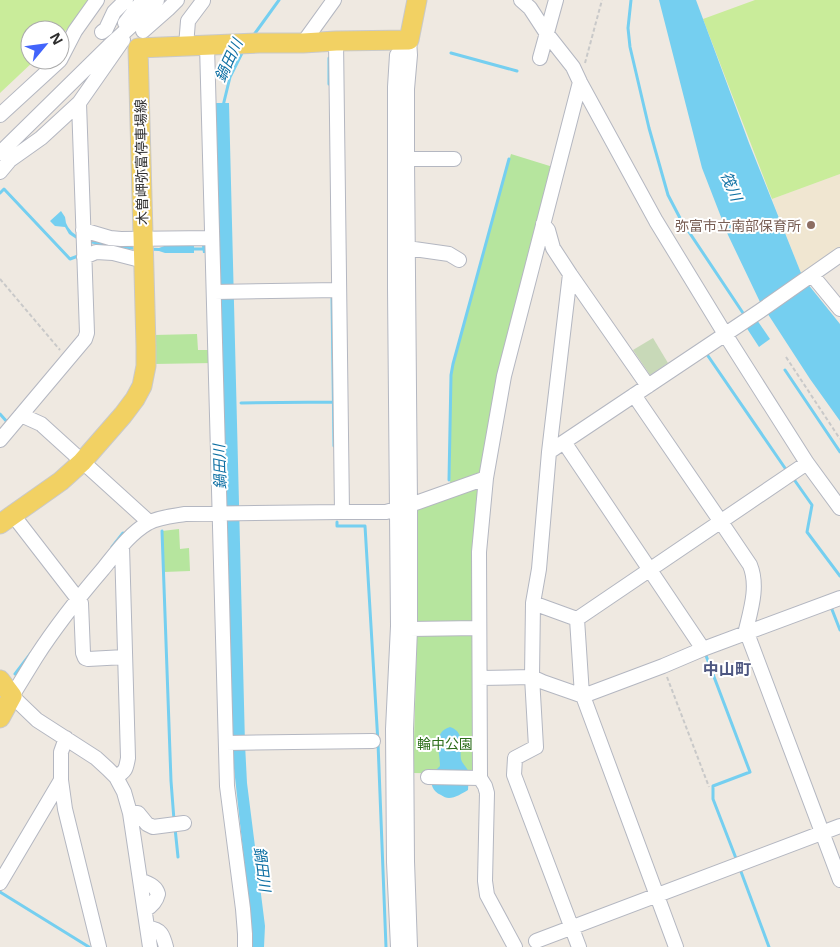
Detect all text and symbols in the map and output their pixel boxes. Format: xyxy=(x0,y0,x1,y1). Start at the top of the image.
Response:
north arrow xyxy=(20,20,70,70)
text: N xyxy=(46,29,68,48)
water label: 鍋田川 xyxy=(209,34,247,85)
street label: 木曽岬弥富停車場線 xyxy=(130,99,152,225)
water label: 筏川 xyxy=(717,168,748,206)
place label: 弥富市立南部保育所 xyxy=(675,216,801,235)
marker: 弥富市立南部保育所 xyxy=(805,219,817,231)
water label: 鍋田川 xyxy=(208,442,230,490)
district label: 中山町 xyxy=(703,658,751,680)
park label: 輪中公園 xyxy=(417,734,473,753)
water label: 鍋田川 xyxy=(250,845,276,895)

